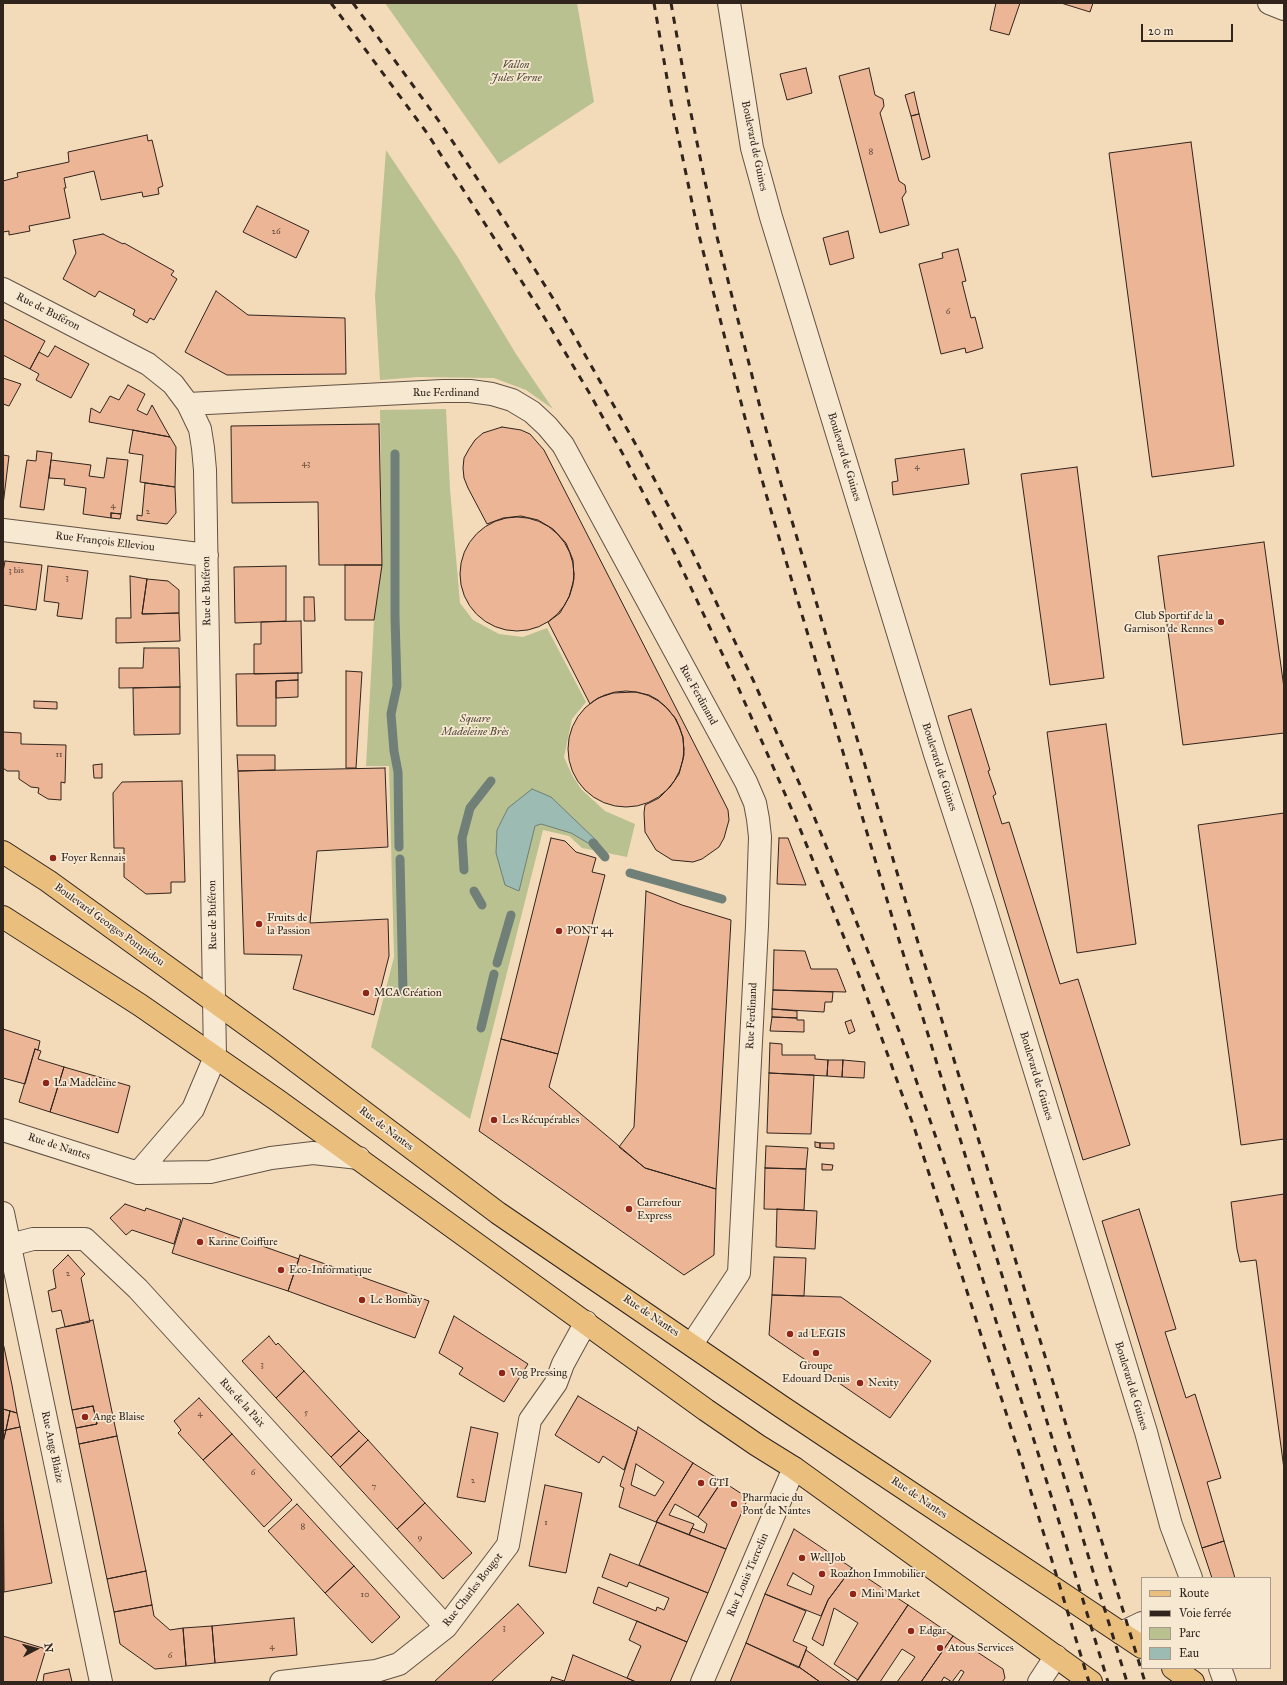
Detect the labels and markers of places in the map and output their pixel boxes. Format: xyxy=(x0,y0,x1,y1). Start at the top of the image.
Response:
place label: Club Sportif de la Garnison de Rennes xyxy=(1124,609,1213,635)
marker: Club Sportif de la Garnison de Rennes xyxy=(1216,617,1226,627)
place label: Foyer Rennais xyxy=(61,851,125,865)
marker: Foyer Rennais xyxy=(48,853,58,863)
place label: Fruits de la Passion xyxy=(267,911,310,937)
marker: Fruits de la Passion xyxy=(254,919,264,929)
place label: PONT 44 xyxy=(567,924,613,938)
marker: PONT 44 xyxy=(554,926,564,936)
place label: MCA Création xyxy=(374,986,442,1000)
marker: MCA Création xyxy=(361,988,371,998)
place label: La Madeleine xyxy=(54,1076,116,1090)
marker: La Madeleine xyxy=(41,1078,51,1088)
place label: Les Récupérables xyxy=(502,1113,580,1127)
marker: Les Récupérables xyxy=(489,1115,499,1125)
place label: Carrefour Express xyxy=(637,1196,681,1222)
marker: Carrefour Express xyxy=(624,1204,634,1214)
place label: Karine Coiffure xyxy=(208,1235,278,1249)
marker: Karine Coiffure xyxy=(195,1237,205,1247)
place label: Eco-Informatique xyxy=(289,1263,372,1277)
marker: Eco-Informatique xyxy=(276,1265,286,1275)
place label: Le Bombay xyxy=(370,1293,422,1307)
marker: Le Bombay xyxy=(357,1295,367,1305)
place label: ad LEGIS xyxy=(798,1327,846,1341)
marker: ad LEGIS xyxy=(785,1329,795,1339)
marker: Groupe Edouard Denis xyxy=(811,1348,821,1358)
place label: Groupe Edouard Denis xyxy=(782,1359,850,1385)
place label: Vog Pressing xyxy=(510,1366,567,1380)
marker: Vog Pressing xyxy=(497,1368,507,1378)
place label: Nexity xyxy=(868,1376,899,1390)
marker: Nexity xyxy=(855,1378,865,1388)
place label: Ange Blaise xyxy=(93,1410,145,1424)
marker: Ange Blaise xyxy=(80,1412,90,1422)
place label: GTI xyxy=(709,1476,729,1490)
marker: GTI xyxy=(696,1478,706,1488)
place label: Pharmacie du Pont de Nantes xyxy=(742,1491,810,1517)
marker: Pharmacie du Pont de Nantes xyxy=(729,1499,739,1509)
place label: WellJob xyxy=(810,1551,846,1565)
marker: WellJob xyxy=(797,1553,807,1563)
place label: Roazhon Immobilier xyxy=(830,1567,925,1581)
marker: Roazhon Immobilier xyxy=(817,1569,827,1579)
place label: Mini Market xyxy=(861,1587,920,1601)
marker: Mini Market xyxy=(848,1589,858,1599)
place label: Edgar xyxy=(919,1624,946,1638)
marker: Edgar xyxy=(906,1626,916,1636)
place label: Atous Services xyxy=(948,1641,1014,1655)
marker: Atous Services xyxy=(935,1643,945,1653)

